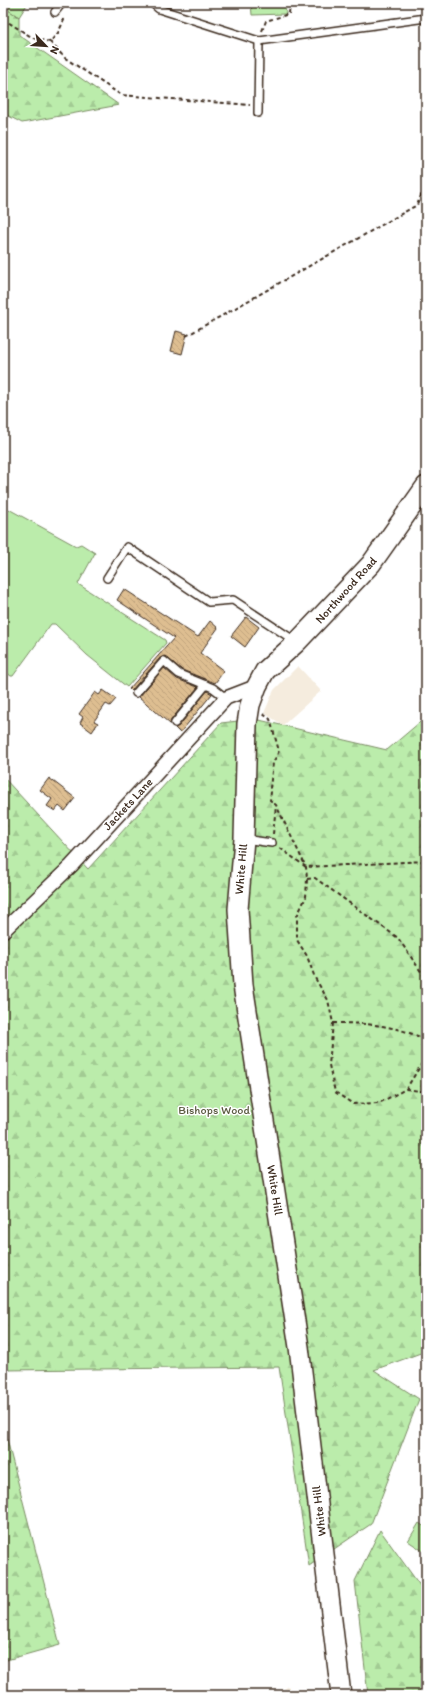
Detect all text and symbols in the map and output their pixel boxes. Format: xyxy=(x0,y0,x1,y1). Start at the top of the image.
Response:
north arrow xyxy=(26,26,66,66)
text: N xyxy=(47,44,62,56)
street label: Northwood Road xyxy=(312,553,380,626)
street label: Jackets Lane xyxy=(100,775,156,833)
street label: White Hill xyxy=(232,842,250,895)
park label: Bishops Wood xyxy=(178,1103,250,1117)
street label: White Hill xyxy=(264,1164,286,1217)
street label: White Hill xyxy=(309,1484,329,1537)

